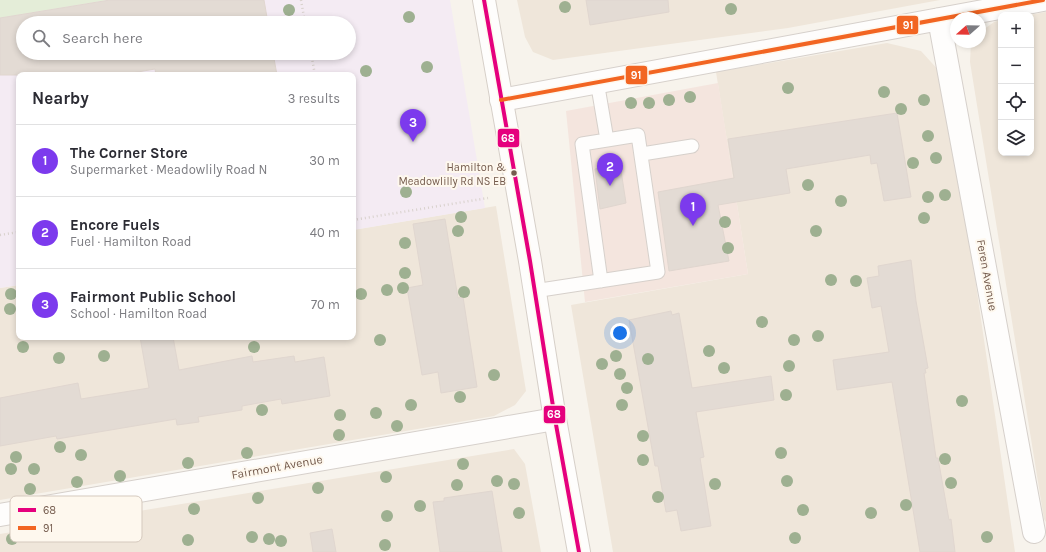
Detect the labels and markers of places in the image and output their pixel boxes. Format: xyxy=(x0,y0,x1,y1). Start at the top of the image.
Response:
pin: 3 xyxy=(400,109,426,142)
pin: 2 xyxy=(597,153,623,186)
place label: Hamilton & Meadowlilly Rd NS EB xyxy=(399,161,506,188)
marker: Hamilton & Meadowlilly Rd NS EB xyxy=(509,168,519,178)
pin: 1 xyxy=(680,193,706,226)

